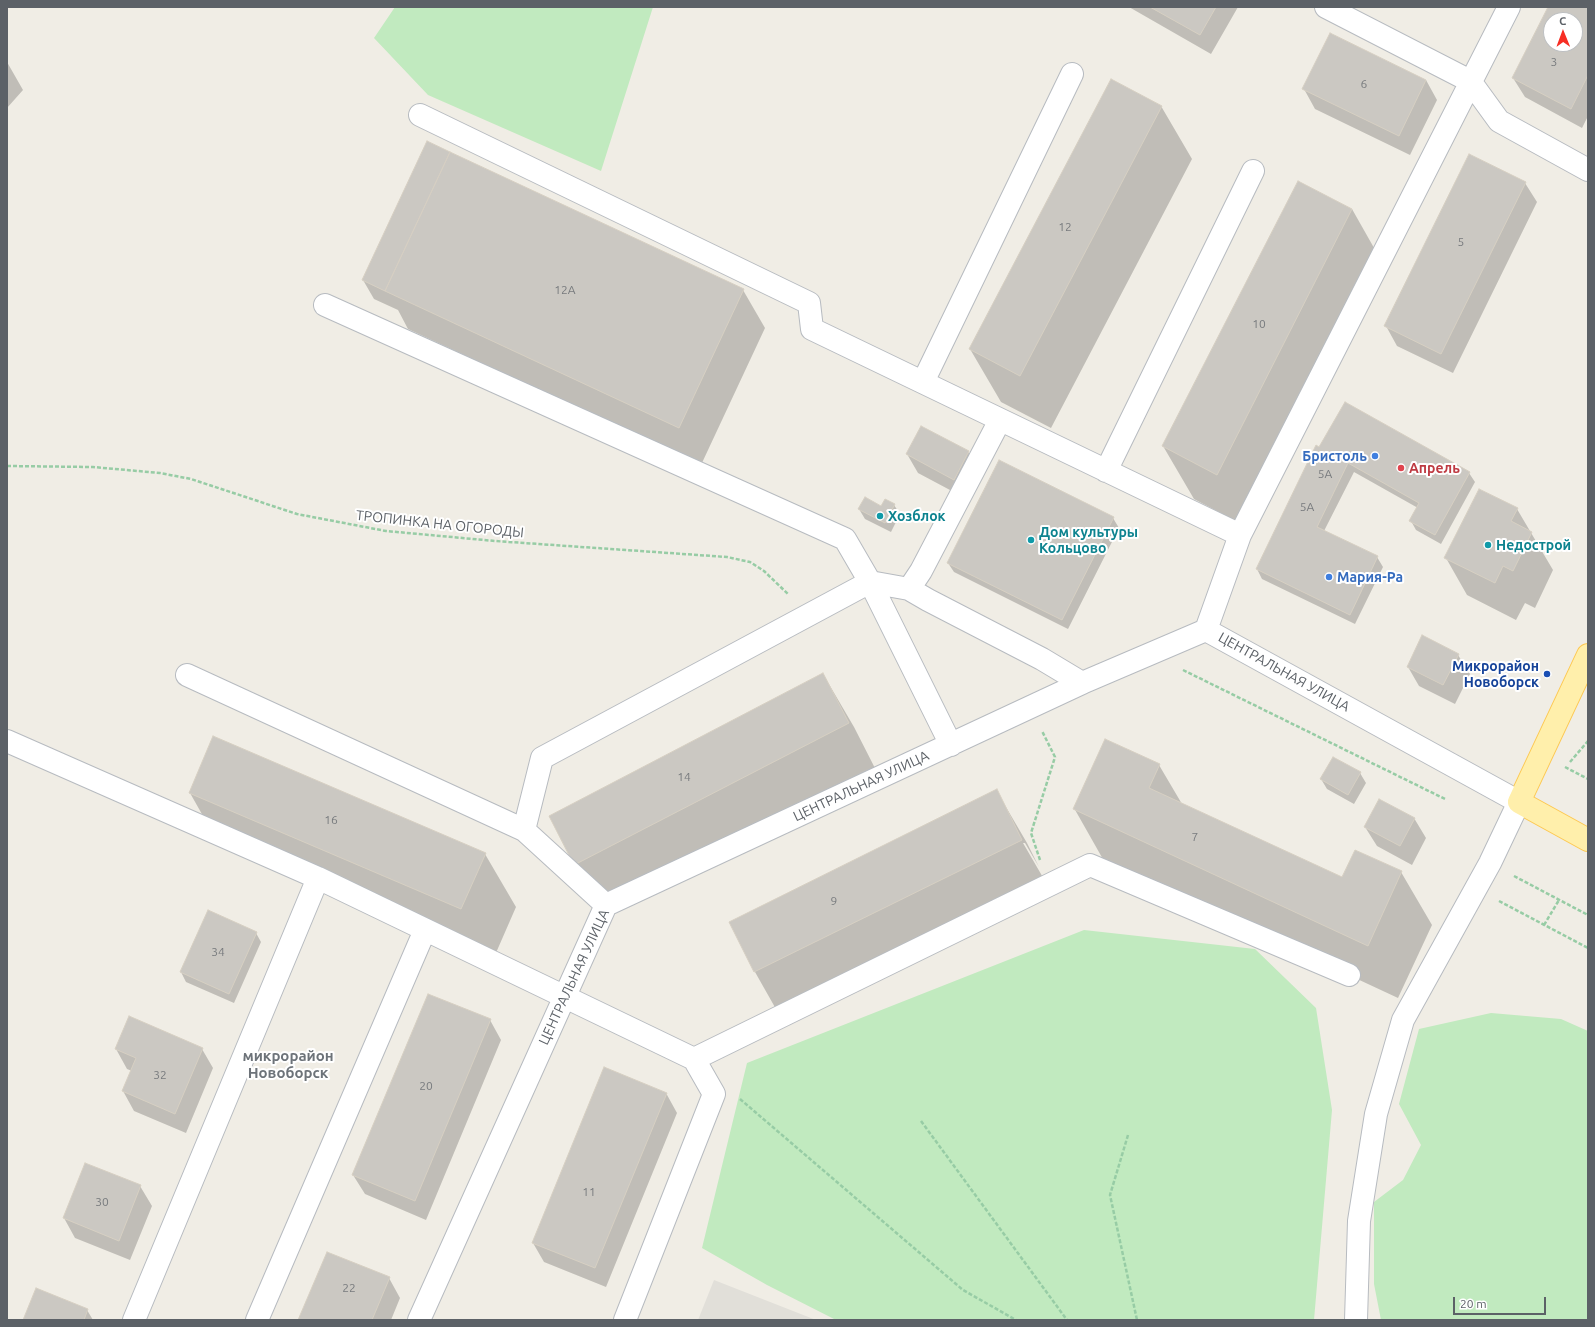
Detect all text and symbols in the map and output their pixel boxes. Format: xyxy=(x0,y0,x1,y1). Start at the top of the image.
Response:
north arrow xyxy=(1543,12,1583,52)
text: С xyxy=(1559,15,1566,27)
house number: 3 xyxy=(1551,55,1557,69)
house number: 6 xyxy=(1361,77,1367,91)
house number: 12 xyxy=(1058,220,1072,234)
house number: 5 xyxy=(1458,235,1464,249)
house number: 12А xyxy=(554,283,576,297)
house number: 10 xyxy=(1252,317,1266,331)
place label: Бристоль xyxy=(1302,448,1367,464)
marker: Бристоль xyxy=(1370,451,1380,461)
place label: Апрель xyxy=(1409,460,1460,476)
marker: Апрель xyxy=(1396,463,1406,473)
house number: 5А xyxy=(1318,467,1332,481)
house number: 5А xyxy=(1300,500,1314,514)
street label: ТРОПИНКА НА ОГОРОДЫ xyxy=(355,507,525,541)
place label: Хозблок xyxy=(888,508,946,524)
marker: Хозблок xyxy=(875,511,885,521)
place label: Дом культуры Кольцово xyxy=(1039,524,1138,556)
marker: Дом культуры Кольцово xyxy=(1026,535,1036,545)
place label: Недострой xyxy=(1496,537,1571,553)
marker: Недострой xyxy=(1483,540,1493,550)
place label: Мария-Ра xyxy=(1337,569,1403,585)
marker: Мария-Ра xyxy=(1324,572,1334,582)
street label: ЦЕНТРАЛЬНАЯ УЛИЦА xyxy=(1215,629,1353,715)
place label: Микрорайон Новоборск xyxy=(1452,658,1539,690)
marker: Микрорайон Новоборск xyxy=(1542,669,1552,679)
street label: ЦЕНТРАЛЬНАЯ УЛИЦА xyxy=(791,747,931,825)
house number: 14 xyxy=(677,770,691,784)
house number: 16 xyxy=(324,813,338,827)
house number: 7 xyxy=(1192,830,1198,844)
house number: 9 xyxy=(831,894,837,908)
street label: ЦЕНТРАЛЬНАЯ УЛИЦА xyxy=(535,907,613,1047)
house number: 34 xyxy=(211,945,225,959)
district label: микрорайон Новоборск xyxy=(242,1047,334,1082)
house number: 32 xyxy=(153,1068,167,1082)
house number: 20 xyxy=(419,1079,433,1093)
house number: 11 xyxy=(582,1185,596,1199)
house number: 30 xyxy=(95,1195,109,1209)
house number: 22 xyxy=(342,1281,356,1295)
scale bar xyxy=(1455,1289,1548,1315)
text: 20 m xyxy=(1460,1297,1487,1310)

